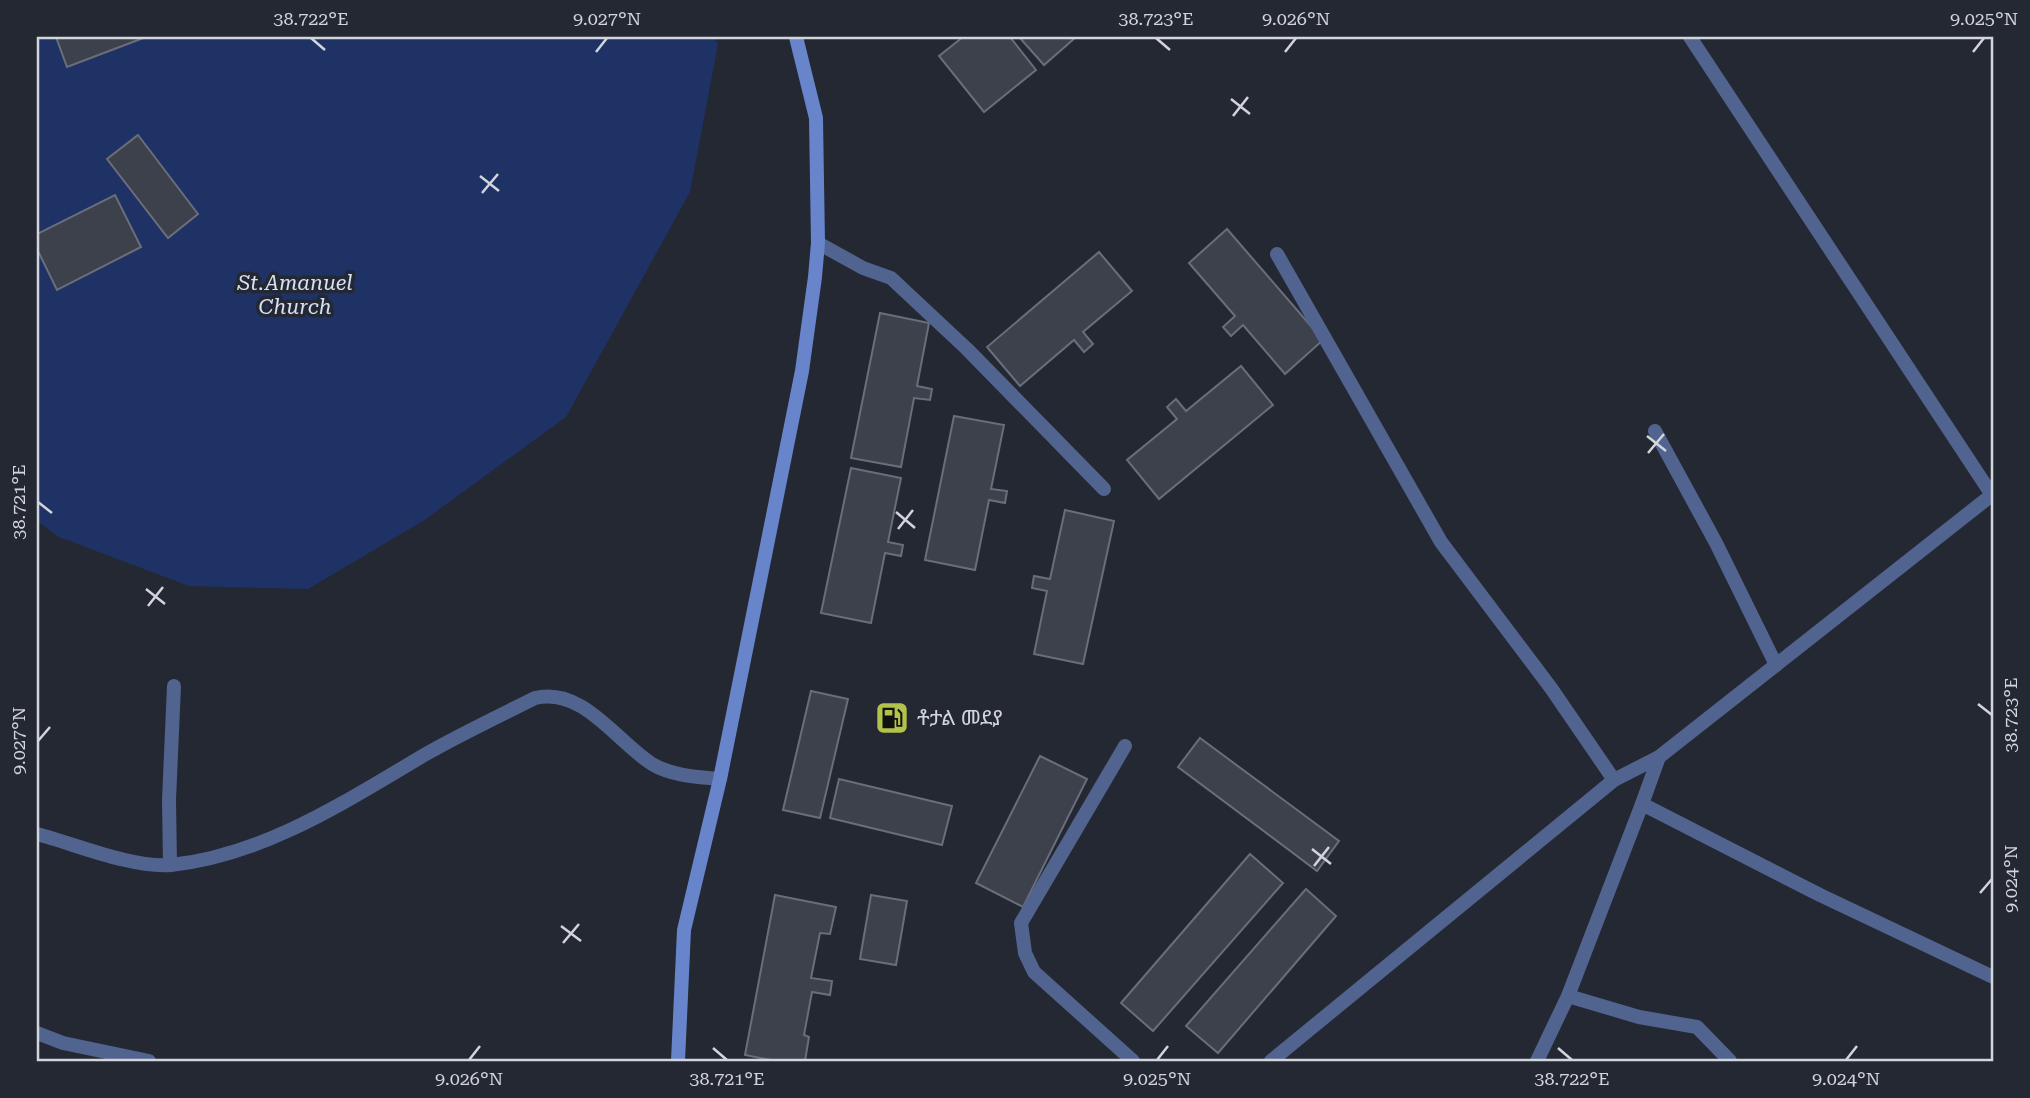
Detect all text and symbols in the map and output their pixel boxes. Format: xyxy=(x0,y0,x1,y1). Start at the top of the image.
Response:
text: 38.722°E xyxy=(273,8,349,29)
text: 9.027°N xyxy=(573,8,641,29)
text: 38.723°E xyxy=(1118,8,1194,29)
text: 9.026°N xyxy=(1262,8,1330,29)
text: 9.025°N xyxy=(1950,8,2018,29)
park label: St.Amanuel Church xyxy=(236,271,353,319)
text: 38.721°E xyxy=(8,464,29,540)
text: 38.723°E xyxy=(2000,677,2021,753)
fuel station icon: ቶታል መደያ xyxy=(873,699,911,737)
place label: ቶታል መደያ xyxy=(917,706,1003,730)
text: 9.027°N xyxy=(8,707,29,775)
text: 9.024°N xyxy=(2000,845,2021,913)
text: 9.026°N xyxy=(435,1068,503,1089)
text: 38.721°E xyxy=(689,1068,765,1089)
text: 9.025°N xyxy=(1123,1068,1191,1089)
text: 38.722°E xyxy=(1534,1068,1610,1089)
text: 9.024°N xyxy=(1812,1068,1880,1089)

